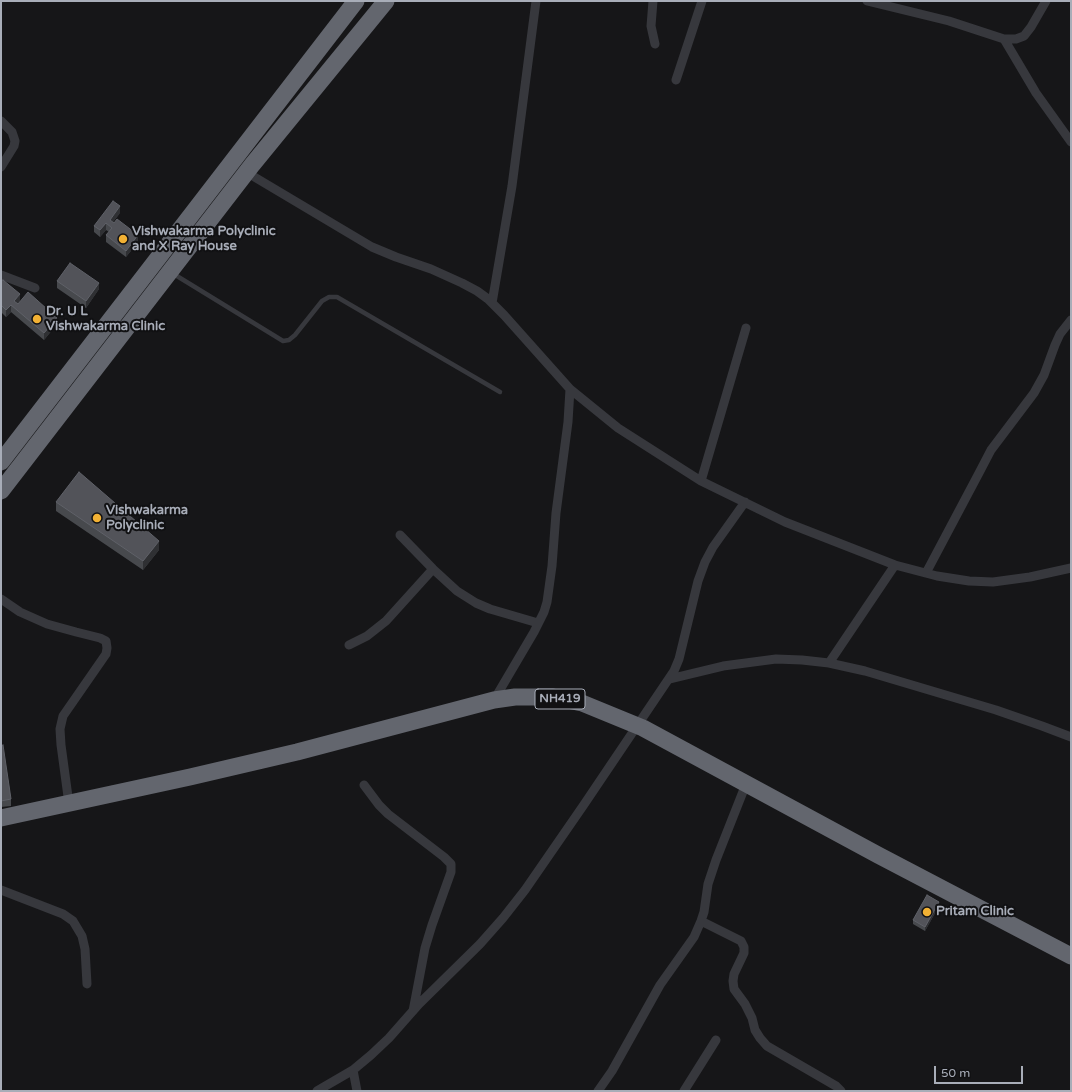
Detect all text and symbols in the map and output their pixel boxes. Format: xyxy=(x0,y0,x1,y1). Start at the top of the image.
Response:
place label: Vishwakarma Polyclinic and X Ray House xyxy=(132,224,276,255)
marker: Vishwakarma Polyclinic and X Ray House xyxy=(117,233,129,245)
place label: Dr. U L Vishwakarma Clinic xyxy=(46,304,165,335)
marker: Dr. U L Vishwakarma Clinic xyxy=(31,313,43,325)
place label: Vishwakarma Polyclinic xyxy=(106,503,188,534)
marker: Vishwakarma Polyclinic xyxy=(91,512,103,524)
road number: NH419 xyxy=(535,689,585,709)
place label: Pritam Clinic xyxy=(936,904,1014,920)
marker: Pritam Clinic xyxy=(921,906,933,918)
scale bar xyxy=(936,1058,1025,1084)
text: 50 m xyxy=(941,1066,970,1080)

